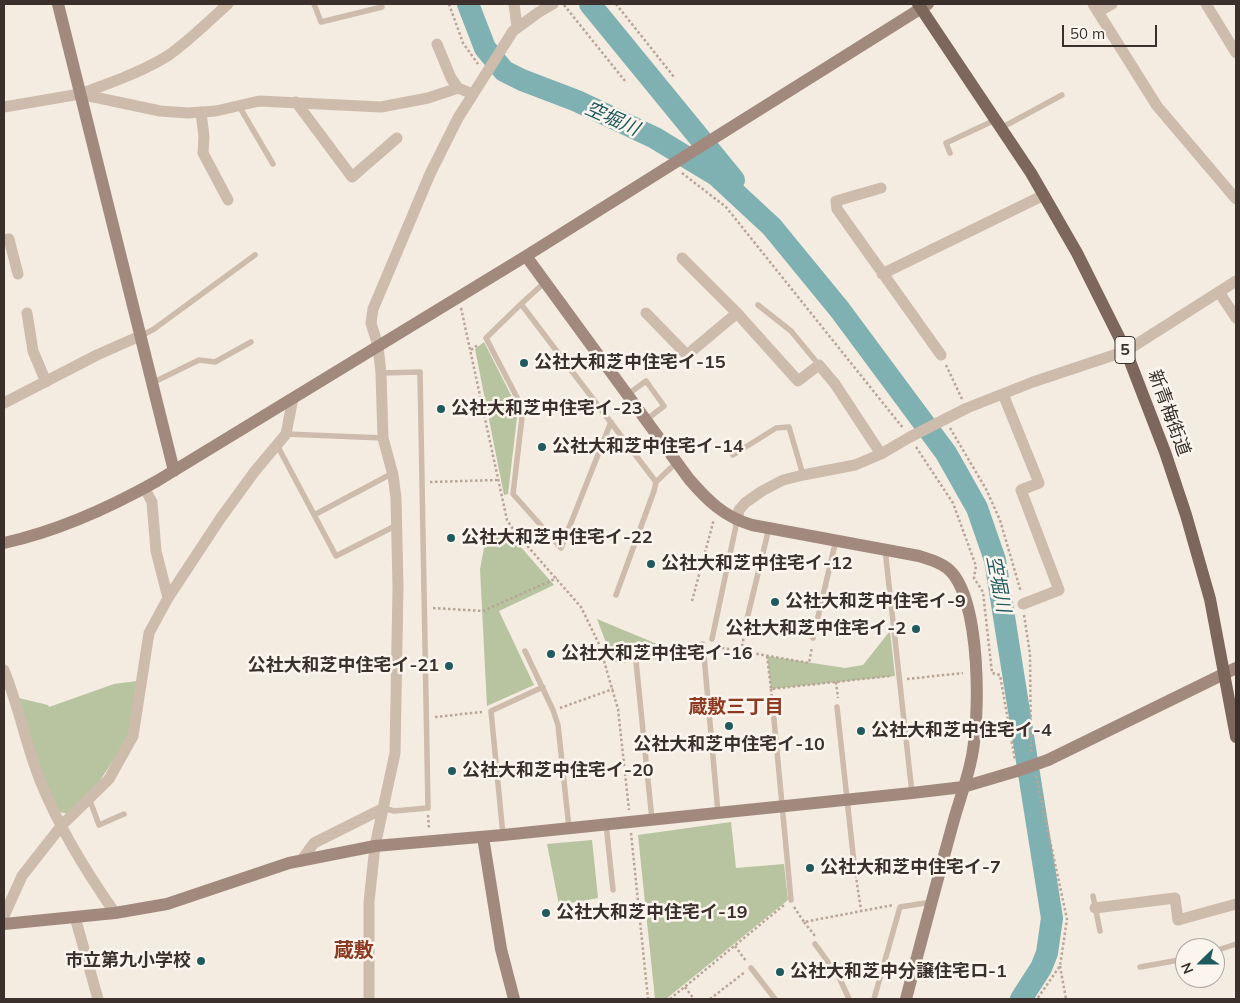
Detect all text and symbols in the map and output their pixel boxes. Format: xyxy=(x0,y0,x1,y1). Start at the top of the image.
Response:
scale bar xyxy=(1065,15,1160,47)
text: 50 m xyxy=(1070,24,1105,43)
water label: 空堀川 xyxy=(581,97,643,141)
road number: 5 xyxy=(1115,336,1135,364)
place label: 公社大和芝中住宅イ-15 xyxy=(534,352,725,374)
marker: 公社大和芝中住宅イ-15 xyxy=(518,357,530,369)
street label: 新青梅街道 xyxy=(1143,367,1195,459)
place label: 公社大和芝中住宅イ-23 xyxy=(451,398,642,420)
marker: 公社大和芝中住宅イ-23 xyxy=(435,403,447,415)
place label: 公社大和芝中住宅イ-14 xyxy=(552,436,743,458)
marker: 公社大和芝中住宅イ-14 xyxy=(536,441,548,453)
place label: 公社大和芝中住宅イ-22 xyxy=(461,527,652,549)
marker: 公社大和芝中住宅イ-22 xyxy=(445,532,457,544)
place label: 公社大和芝中住宅イ-12 xyxy=(661,553,852,575)
water label: 空堀川 xyxy=(981,554,1015,614)
marker: 公社大和芝中住宅イ-12 xyxy=(645,558,657,570)
place label: 公社大和芝中住宅イ-9 xyxy=(785,591,966,613)
marker: 公社大和芝中住宅イ-9 xyxy=(769,596,781,608)
place label: 公社大和芝中住宅イ-2 xyxy=(725,618,906,640)
marker: 公社大和芝中住宅イ-2 xyxy=(910,623,922,635)
place label: 公社大和芝中住宅イ-16 xyxy=(561,643,752,665)
marker: 公社大和芝中住宅イ-16 xyxy=(545,648,557,660)
place label: 公社大和芝中住宅イ-21 xyxy=(248,655,439,677)
marker: 公社大和芝中住宅イ-21 xyxy=(443,660,455,672)
district label: 蔵敷三丁目 xyxy=(689,696,783,718)
marker: 公社大和芝中住宅イ-10 xyxy=(723,720,735,732)
place label: 公社大和芝中住宅イ-4 xyxy=(871,720,1052,742)
marker: 公社大和芝中住宅イ-4 xyxy=(855,725,867,737)
place label: 公社大和芝中住宅イ-10 xyxy=(633,734,825,756)
place label: 公社大和芝中住宅イ-20 xyxy=(462,760,653,782)
marker: 公社大和芝中住宅イ-20 xyxy=(446,765,458,777)
place label: 公社大和芝中住宅イ-7 xyxy=(820,857,1001,879)
marker: 公社大和芝中住宅イ-7 xyxy=(804,862,816,874)
place label: 公社大和芝中住宅イ-19 xyxy=(556,902,747,924)
marker: 公社大和芝中住宅イ-19 xyxy=(540,907,552,919)
north arrow xyxy=(1175,938,1225,988)
district label: 蔵敷 xyxy=(334,939,374,963)
place label: 市立第九小学校 xyxy=(65,950,191,972)
marker: 市立第九小学校 xyxy=(195,955,207,967)
text: N xyxy=(1177,960,1197,977)
place label: 公社大和芝中分譲住宅ロ-1 xyxy=(790,961,1007,983)
marker: 公社大和芝中分譲住宅ロ-1 xyxy=(774,966,786,978)

